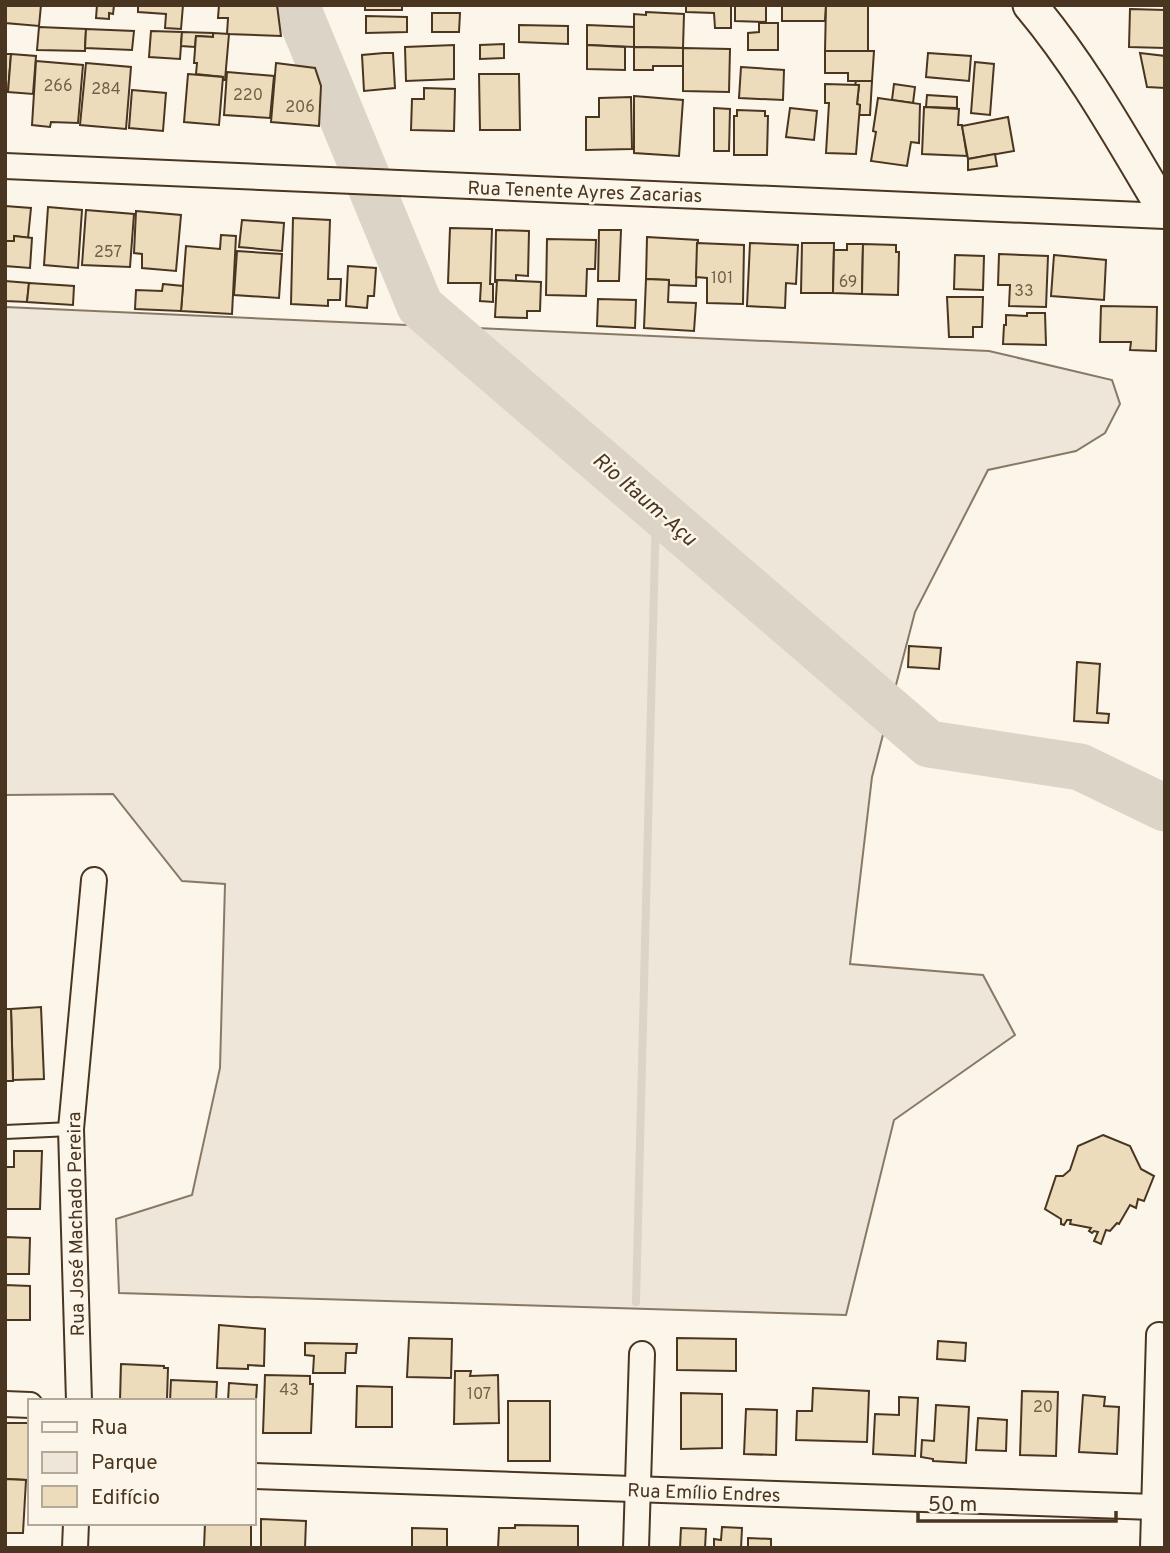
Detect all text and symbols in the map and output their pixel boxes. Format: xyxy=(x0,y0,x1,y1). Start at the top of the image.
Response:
house number: 266 xyxy=(44,77,72,97)
house number: 284 xyxy=(91,80,121,100)
house number: 220 xyxy=(233,86,263,106)
house number: 206 xyxy=(285,98,315,118)
street label: Rua Tenente Ayres Zacarias xyxy=(467,177,703,209)
house number: 257 xyxy=(94,243,122,263)
house number: 101 xyxy=(711,269,733,289)
house number: 69 xyxy=(839,273,857,293)
house number: 33 xyxy=(1014,282,1034,302)
water label: Rio Itaum-Açu xyxy=(586,447,702,553)
street label: Rua José Machado Pereira xyxy=(63,1111,91,1336)
house number: 43 xyxy=(279,1381,299,1401)
house number: 107 xyxy=(467,1385,491,1405)
house number: 20 xyxy=(1033,1398,1053,1418)
legend xyxy=(28,1399,256,1525)
text: Rua xyxy=(91,1415,128,1442)
text: Parque xyxy=(91,1450,158,1477)
street label: Rua Emílio Endres xyxy=(627,1479,781,1509)
scale bar xyxy=(918,1480,1116,1524)
text: Edifício xyxy=(91,1485,160,1512)
text: 50 m xyxy=(928,1492,977,1519)

